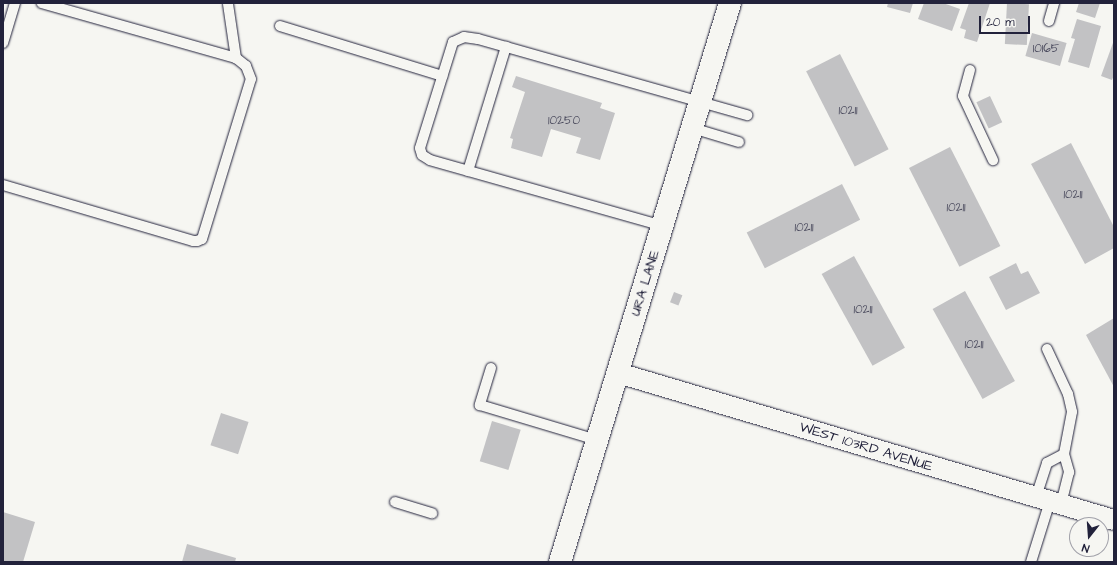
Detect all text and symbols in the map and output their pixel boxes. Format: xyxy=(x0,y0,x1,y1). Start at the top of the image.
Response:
scale bar xyxy=(981,8,1032,34)
text: 20 m xyxy=(986,14,1015,31)
house number: 10165 xyxy=(1033,42,1059,56)
house number: 10211 xyxy=(838,104,858,118)
house number: 10250 xyxy=(548,114,580,128)
house number: 10211 xyxy=(1063,188,1083,202)
house number: 10211 xyxy=(946,201,966,215)
house number: 10211 xyxy=(794,221,814,235)
street label: URA LANE xyxy=(627,248,663,318)
house number: 10211 xyxy=(853,303,873,317)
house number: 10211 xyxy=(964,338,984,352)
street label: WEST 103RD AVENUE xyxy=(797,419,935,475)
north arrow xyxy=(1069,517,1109,557)
text: N xyxy=(1080,540,1091,556)

